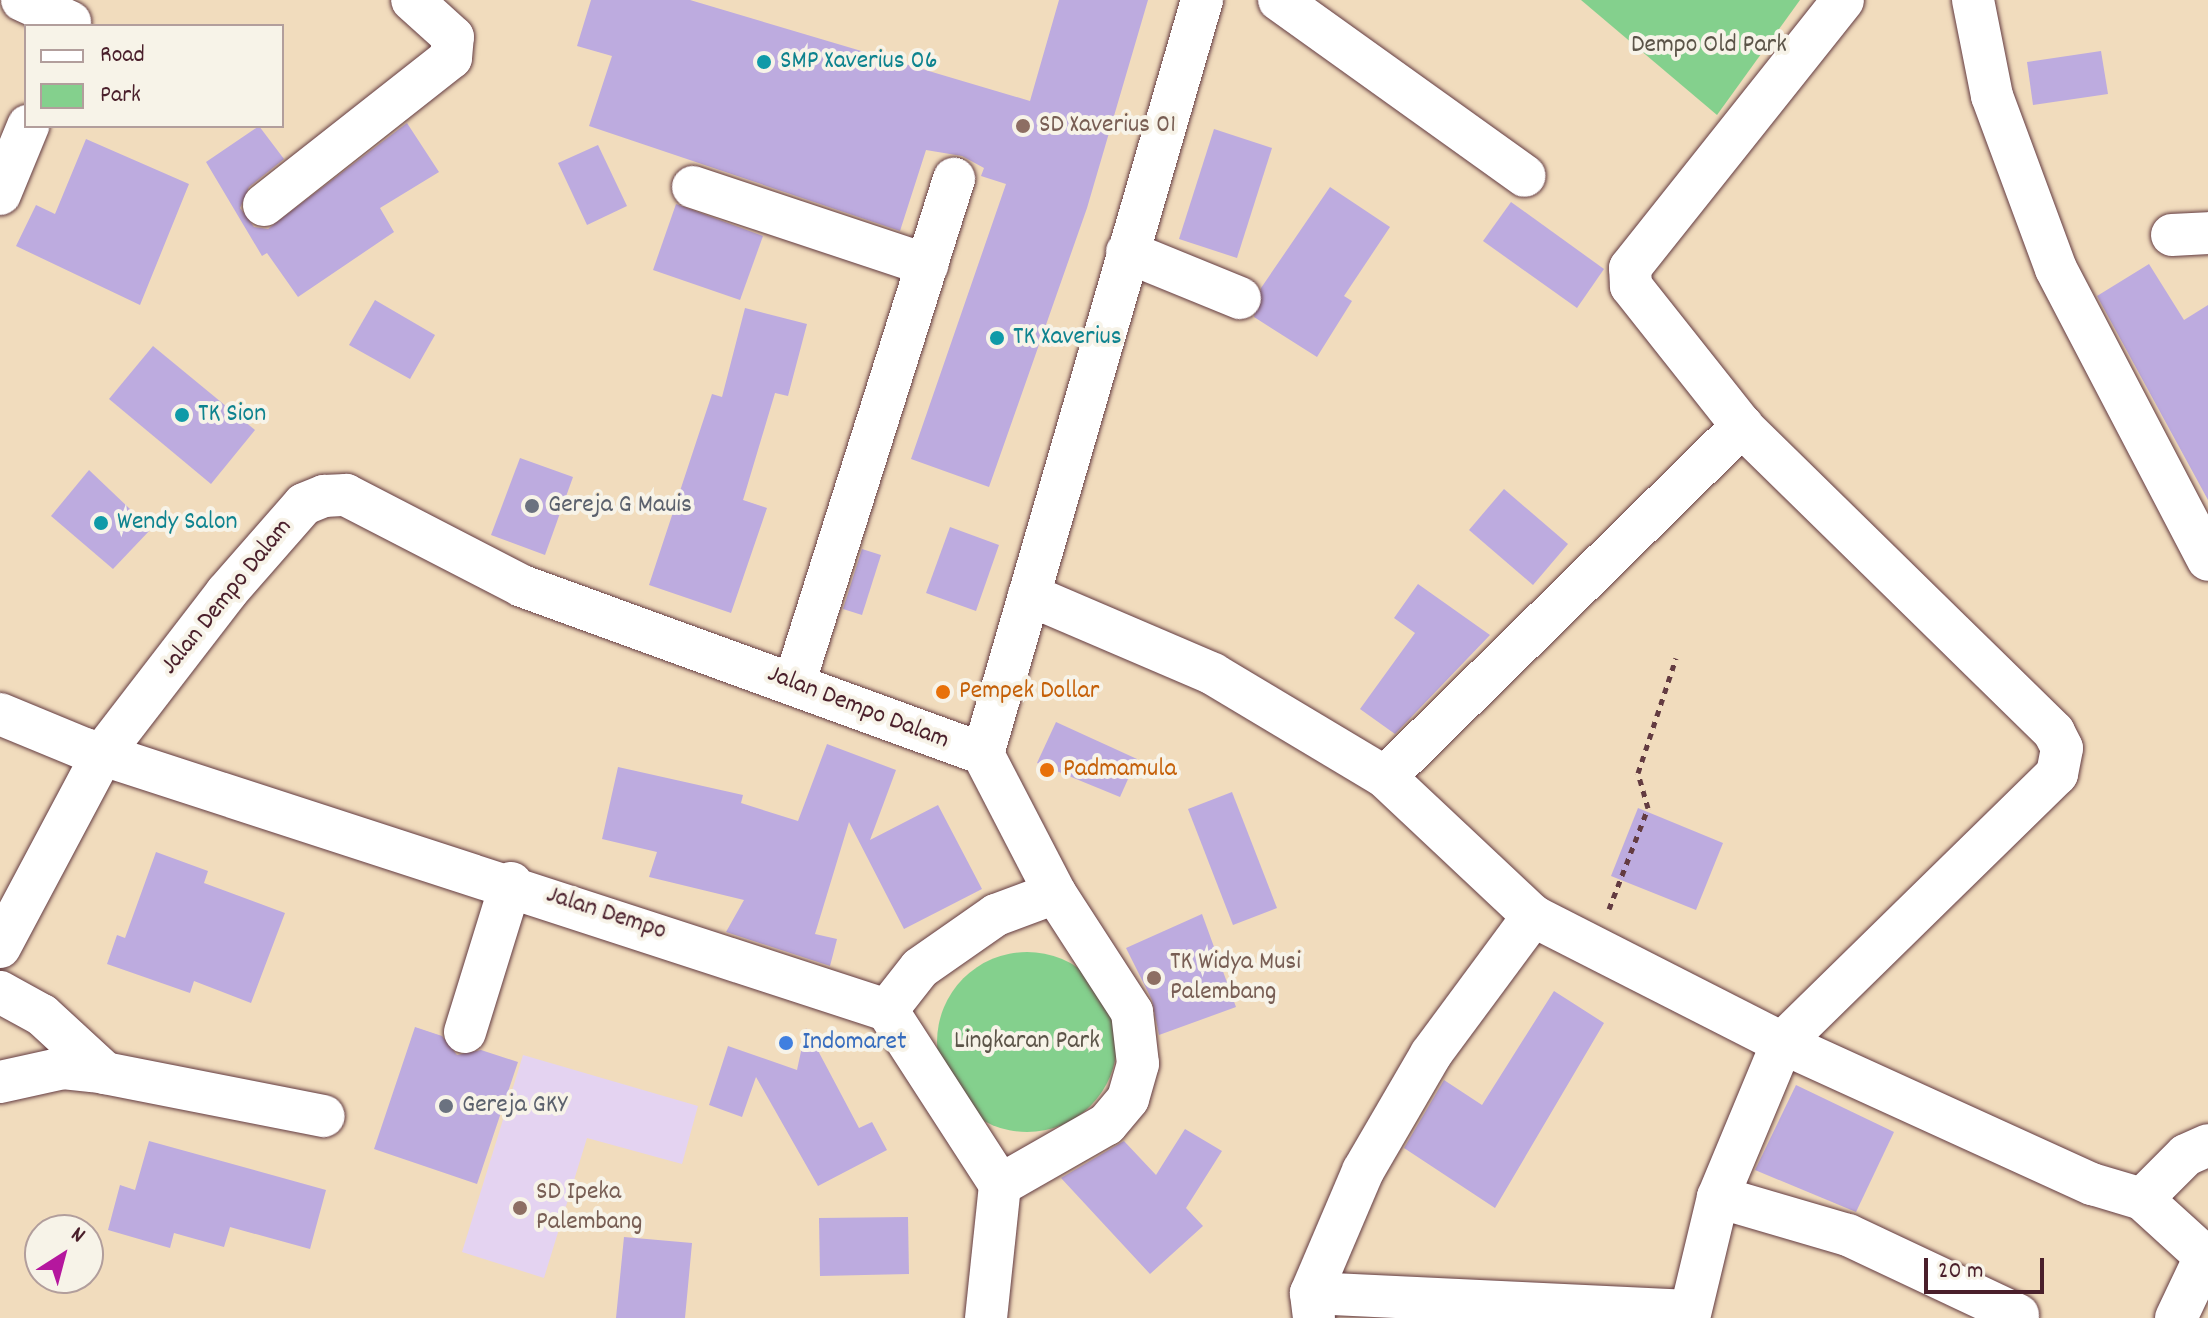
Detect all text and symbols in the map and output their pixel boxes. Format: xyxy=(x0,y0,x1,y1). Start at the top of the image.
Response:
legend xyxy=(24,24,284,128)
park label: Dempo Old Park xyxy=(1631,30,1787,62)
text: Road xyxy=(100,39,145,73)
place label: SMP Xaverius 06 xyxy=(780,46,938,78)
marker: SMP Xaverius 06 xyxy=(755,53,773,71)
text: Park xyxy=(100,79,141,113)
place label: SD Xaverius 01 xyxy=(1039,110,1176,142)
marker: SD Xaverius 01 xyxy=(1014,117,1032,135)
place label: TK Xaverius xyxy=(1013,322,1122,354)
marker: TK Xaverius xyxy=(988,329,1006,347)
place label: TK Sion xyxy=(198,399,266,431)
marker: TK Sion xyxy=(173,406,191,424)
place label: Gereja G Mauis xyxy=(548,490,692,522)
marker: Gereja G Mauis xyxy=(523,497,541,515)
place label: Wendy Salon xyxy=(117,507,237,539)
street label: Jalan Dempo Dalam xyxy=(154,513,300,681)
marker: Wendy Salon xyxy=(92,514,110,532)
street label: Jalan Dempo Dalam xyxy=(763,659,953,757)
place label: Pempek Dollar xyxy=(959,676,1099,708)
marker: Pempek Dollar xyxy=(934,683,952,701)
place label: Padmamula xyxy=(1063,754,1177,786)
marker: Padmamula xyxy=(1038,761,1056,779)
street label: Jalan Dempo xyxy=(542,880,670,948)
place label: TK Widya Musi Palembang xyxy=(1170,947,1301,1008)
marker: TK Widya Musi Palembang xyxy=(1145,969,1163,987)
park label: Lingkaran Park xyxy=(954,1026,1100,1058)
place label: Indomaret xyxy=(802,1027,907,1059)
marker: Indomaret xyxy=(777,1034,795,1052)
place label: Gereja GKY xyxy=(462,1090,567,1122)
marker: Gereja GKY xyxy=(437,1097,455,1115)
place label: SD Ipeka Palembang xyxy=(536,1177,642,1238)
marker: SD Ipeka Palembang xyxy=(511,1199,529,1217)
north arrow xyxy=(24,1214,104,1294)
text: N xyxy=(64,1220,91,1252)
scale bar xyxy=(1928,1242,2048,1292)
text: 20 m xyxy=(1938,1255,1984,1289)

